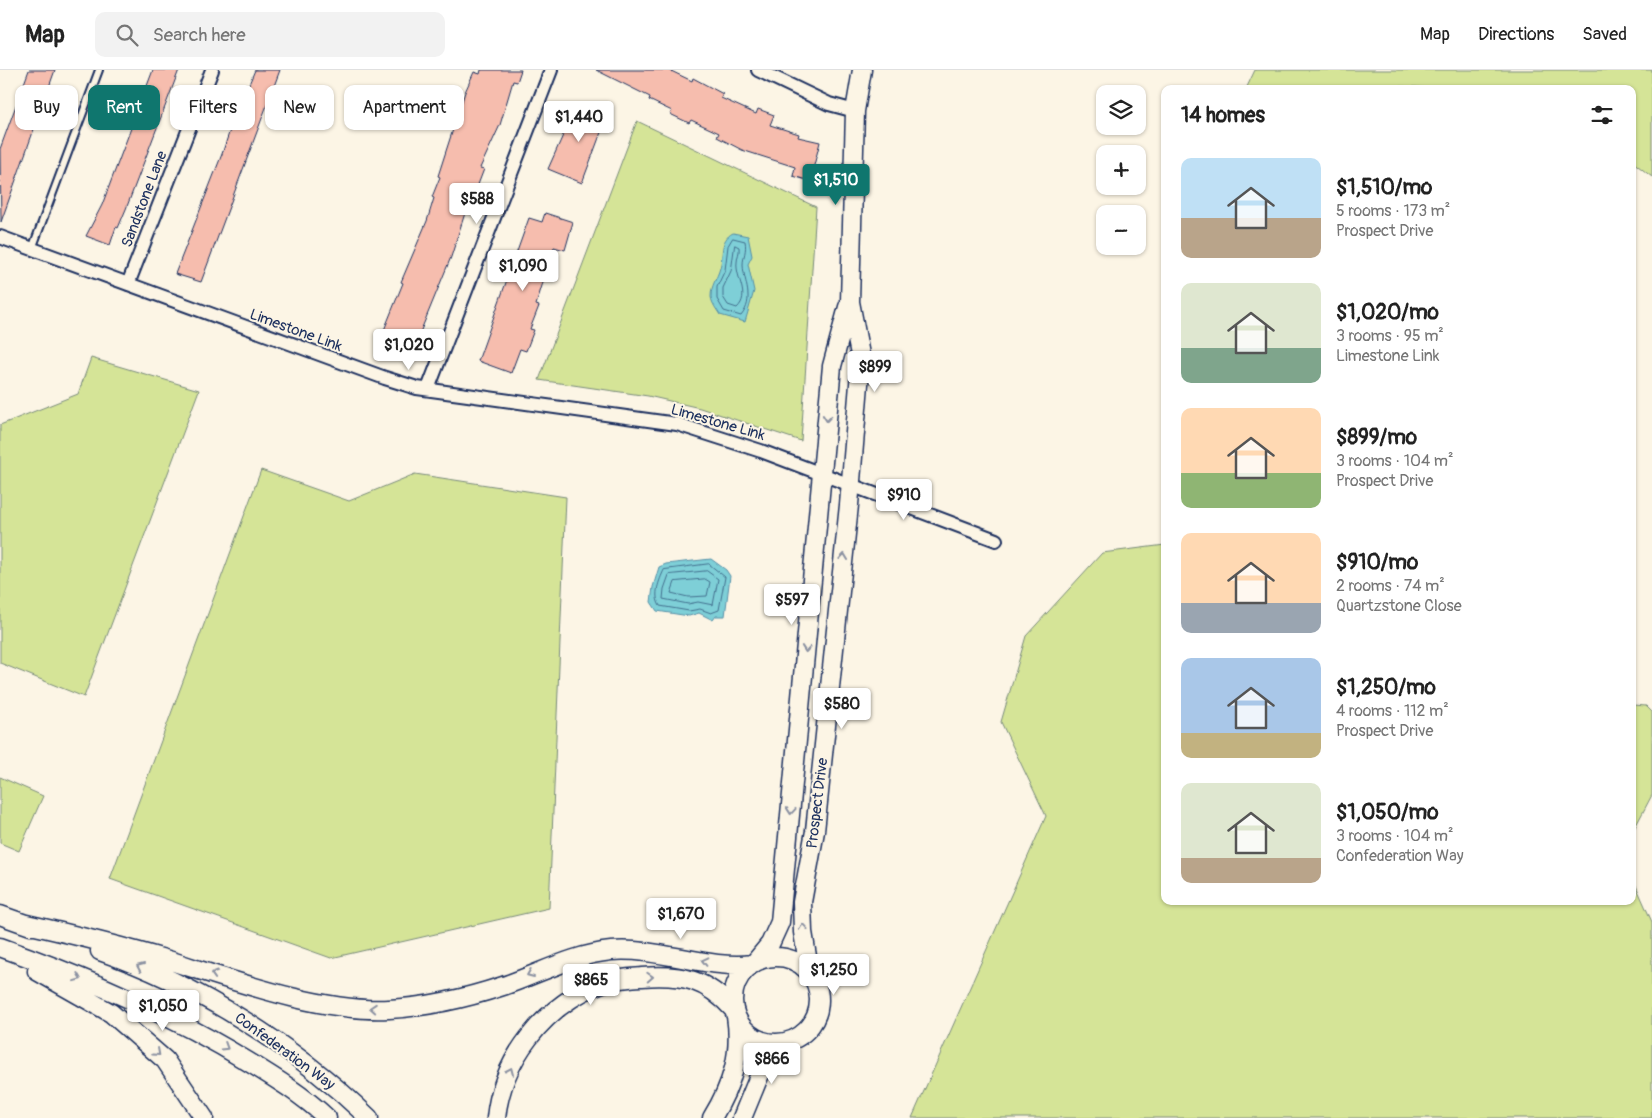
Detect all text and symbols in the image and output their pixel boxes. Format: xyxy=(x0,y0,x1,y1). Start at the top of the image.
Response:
search box xyxy=(95,12,445,57)
text: Map xyxy=(25,20,65,49)
icon: search xyxy=(113,21,141,49)
text: Search here xyxy=(153,23,246,47)
text: Map xyxy=(1420,23,1450,46)
text: Directions xyxy=(1478,23,1554,46)
text: Saved xyxy=(1582,23,1627,46)
chip: Buy xyxy=(15,85,78,130)
chip: Rent xyxy=(88,85,160,130)
chip: Filters xyxy=(170,85,255,130)
chip: New xyxy=(265,85,334,130)
chip: Apartment xyxy=(344,85,464,130)
map controls xyxy=(1096,85,1146,255)
button: layers xyxy=(1096,85,1146,135)
pin: $1,440 xyxy=(538,100,620,143)
icon: filters xyxy=(1588,101,1616,129)
text: 14 homes xyxy=(1181,102,1265,129)
text: $1,440 xyxy=(555,107,603,127)
button: + xyxy=(1096,145,1146,195)
street label: Sandstone Lane xyxy=(117,148,172,250)
pin: $1,510 xyxy=(795,164,877,206)
text: $1,510 xyxy=(814,170,858,190)
text: $1,510/mo xyxy=(1336,174,1432,201)
icon: home xyxy=(1221,178,1281,238)
pin: $588 xyxy=(447,182,507,225)
text: $588 xyxy=(460,189,494,209)
text: 5 rooms · 173 m² xyxy=(1336,201,1450,221)
button: − xyxy=(1096,205,1146,255)
text: Prospect Drive xyxy=(1336,221,1433,241)
pin: $1,090 xyxy=(482,250,564,292)
text: $1,090 xyxy=(498,256,548,276)
text: $1,020/mo xyxy=(1336,299,1439,326)
icon: home xyxy=(1221,303,1281,363)
street label: Limestone Link xyxy=(247,305,345,356)
text: 3 rooms · 95 m² xyxy=(1336,326,1444,346)
pin: $1,020 xyxy=(368,328,450,371)
text: $1,020 xyxy=(384,335,434,355)
text: Limestone Link xyxy=(1336,346,1439,366)
pin: $899 xyxy=(845,350,905,393)
text: $899 xyxy=(858,357,892,377)
street label: Limestone Link xyxy=(669,400,768,445)
one-way arrow xyxy=(822,414,833,422)
text: $899/mo xyxy=(1336,424,1417,451)
icon: home xyxy=(1221,428,1281,488)
text: 3 rooms · 104 m² xyxy=(1336,451,1453,471)
text: Prospect Drive xyxy=(1336,471,1433,491)
pin: $910 xyxy=(874,478,934,521)
text: $910 xyxy=(887,485,921,505)
text: $910/mo xyxy=(1336,549,1418,576)
one-way arrow xyxy=(838,553,849,561)
icon: home xyxy=(1221,553,1281,613)
text: 2 rooms · 74 m² xyxy=(1336,576,1445,596)
pin: $597 xyxy=(762,584,822,626)
text: $597 xyxy=(775,590,809,610)
text: Quartzstone Close xyxy=(1336,596,1462,616)
one-way arrow xyxy=(801,646,812,654)
text: $1,250/mo xyxy=(1336,674,1436,701)
icon: home xyxy=(1221,678,1281,738)
pin: $580 xyxy=(812,688,872,730)
text: $580 xyxy=(824,694,860,714)
text: 4 rooms · 112 m² xyxy=(1336,701,1449,721)
text: Prospect Drive xyxy=(1336,721,1433,741)
street label: Prospect Drive xyxy=(803,756,833,849)
text: $1,050/mo xyxy=(1336,799,1438,826)
icon: home xyxy=(1221,803,1281,863)
one-way arrow xyxy=(785,807,796,815)
text: 3 rooms · 104 m² xyxy=(1336,826,1453,846)
text: Confederation Way xyxy=(1336,846,1464,866)
pin: $1,670 xyxy=(640,898,722,940)
text: $1,670 xyxy=(657,904,705,924)
one-way arrow xyxy=(798,922,809,930)
pin: $1,250 xyxy=(793,954,875,996)
one-way arrow xyxy=(700,956,709,967)
text: $1,250 xyxy=(810,960,858,980)
one-way arrow xyxy=(136,963,145,974)
pin: $865 xyxy=(561,964,621,1006)
one-way arrow xyxy=(526,968,535,979)
one-way arrow xyxy=(211,970,219,980)
text: $865 xyxy=(574,970,608,990)
one-way arrow xyxy=(73,971,82,982)
one-way arrow xyxy=(646,971,654,982)
pin: $1,050 xyxy=(122,990,204,1032)
text: $1,050 xyxy=(138,996,188,1016)
one-way arrow xyxy=(368,1003,376,1014)
street label: Confederation Way xyxy=(231,1009,339,1095)
one-way arrow xyxy=(219,1041,228,1051)
pin: $866 xyxy=(742,1042,802,1085)
one-way arrow xyxy=(151,1047,160,1056)
text: $866 xyxy=(754,1049,790,1069)
one-way arrow xyxy=(503,1068,513,1077)

